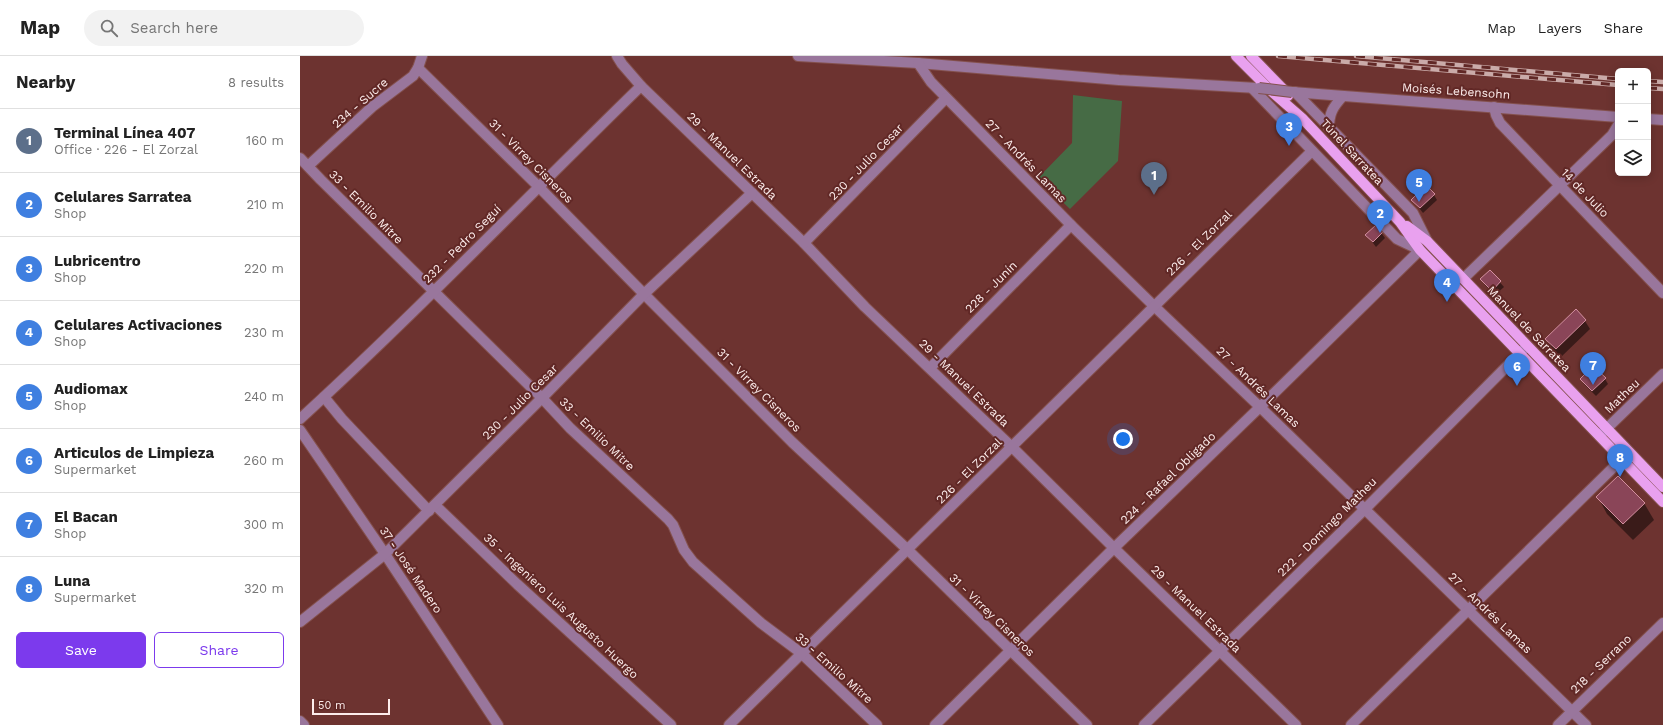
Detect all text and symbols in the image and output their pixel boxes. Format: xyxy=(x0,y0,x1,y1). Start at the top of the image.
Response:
search box xyxy=(84,10,364,46)
text: Map xyxy=(20,16,60,39)
icon: search xyxy=(98,17,120,39)
text: Search here xyxy=(130,19,218,37)
text: Map xyxy=(1487,20,1516,36)
text: Layers xyxy=(1538,20,1582,36)
text: Share xyxy=(1604,20,1643,36)
map controls xyxy=(1615,68,1651,176)
button: + xyxy=(1615,68,1651,104)
text: Nearby xyxy=(16,72,75,92)
text: 8 results xyxy=(228,75,284,90)
street label: 234 - Sucre xyxy=(329,75,391,131)
street label: Moisés Lebensohn xyxy=(1401,80,1511,102)
button: − xyxy=(1615,104,1651,140)
street label: 29 - Manuel Estrada xyxy=(684,109,780,203)
pin: 3 xyxy=(1276,113,1302,146)
street label: 31 - Virrey Cisneros xyxy=(486,116,576,206)
street label: 27 - Andrés Lamas xyxy=(983,116,1069,206)
street label: Túnel Sarratea xyxy=(1318,116,1386,188)
street label: 230 - Julio Cesar xyxy=(826,121,906,203)
text: Terminal Línea 407 xyxy=(54,124,195,142)
text: 1 xyxy=(26,133,32,148)
text: 160 m xyxy=(246,133,284,148)
button: layers xyxy=(1615,140,1651,176)
text: Office · 226 - El Zorzal xyxy=(54,142,198,157)
pin: 1 xyxy=(1141,162,1167,195)
street label: 14 de Julio xyxy=(1558,166,1612,220)
street label: 33 - Emilio Mitre xyxy=(326,167,406,247)
pin: 5 xyxy=(1406,169,1432,202)
text: Celulares Sarratea xyxy=(54,188,192,206)
text: 2 xyxy=(25,197,33,212)
text: 210 m xyxy=(246,197,284,212)
pin: 2 xyxy=(1367,200,1393,233)
street label: 232 - Pedro Seguí xyxy=(420,202,504,286)
text: Shop xyxy=(54,206,86,221)
street label: 226 - El Zorzal xyxy=(1163,207,1235,279)
text: Lubricentro xyxy=(54,252,141,270)
street label: 228 - Junín xyxy=(962,258,1020,316)
text: 3 xyxy=(25,261,33,276)
text: 220 m xyxy=(244,261,284,276)
pin: 4 xyxy=(1434,269,1460,302)
text: Shop xyxy=(54,270,86,285)
street label: Manuel de Sarratea xyxy=(1484,283,1574,375)
text: Celulares Activaciones xyxy=(54,316,222,334)
text: 4 xyxy=(25,325,33,340)
text: 230 m xyxy=(244,325,284,340)
text: Shop xyxy=(54,334,86,349)
street label: 29 - Manuel Estrada xyxy=(916,336,1012,430)
street label: 27 - Andrés Lamas xyxy=(1213,344,1303,430)
street label: 31 - Virrey Cisneros xyxy=(714,345,804,435)
pin: 7 xyxy=(1580,352,1606,385)
pin: 6 xyxy=(1504,353,1530,386)
street label: 230 - Julio Cesar xyxy=(479,361,561,443)
street label: Matheu xyxy=(1601,376,1643,416)
text: Audiomax xyxy=(54,380,128,398)
text: 5 xyxy=(25,389,33,404)
text: 240 m xyxy=(244,389,284,404)
street label: 33 - Emilio Mitre xyxy=(557,395,637,473)
text: Shop xyxy=(54,398,86,413)
your location xyxy=(1113,429,1133,449)
street label: 224 - Rafael Obligado xyxy=(1118,429,1218,527)
street label: 226 - El Zorzal xyxy=(933,435,1005,507)
text: Articulos de Limpieza xyxy=(54,444,214,462)
pin: 8 xyxy=(1607,444,1633,477)
text: 6 xyxy=(25,453,33,468)
text: 260 m xyxy=(244,453,284,468)
text: Supermarket xyxy=(54,462,136,477)
street label: 222 - Domingo Matheu xyxy=(1275,475,1379,579)
text: El Bacan xyxy=(54,508,118,526)
text: 7 xyxy=(25,517,33,532)
text: 300 m xyxy=(243,517,284,532)
street label: 37 - José Madero xyxy=(377,524,445,616)
text: Shop xyxy=(54,526,86,541)
street label: 35 - Ingeniero Luis Augusto Huergo xyxy=(481,530,641,682)
street label: 29 - Manuel Estrada xyxy=(1148,562,1244,656)
street label: 27 - Andrés Lamas xyxy=(1445,570,1535,656)
street label: 31 - Virrey Cisneros xyxy=(946,571,1038,659)
text: Luna xyxy=(54,572,90,590)
text: 8 xyxy=(25,581,33,596)
text: 320 m xyxy=(244,581,284,596)
text: Supermarket xyxy=(54,590,136,605)
street label: 33 - Emilio Mitre xyxy=(793,630,875,706)
button: Save xyxy=(16,632,146,668)
button: Share xyxy=(154,632,284,668)
street label: 218 - Serrano xyxy=(1568,632,1634,696)
scale bar xyxy=(312,697,390,716)
text: 50 m xyxy=(318,699,345,712)

